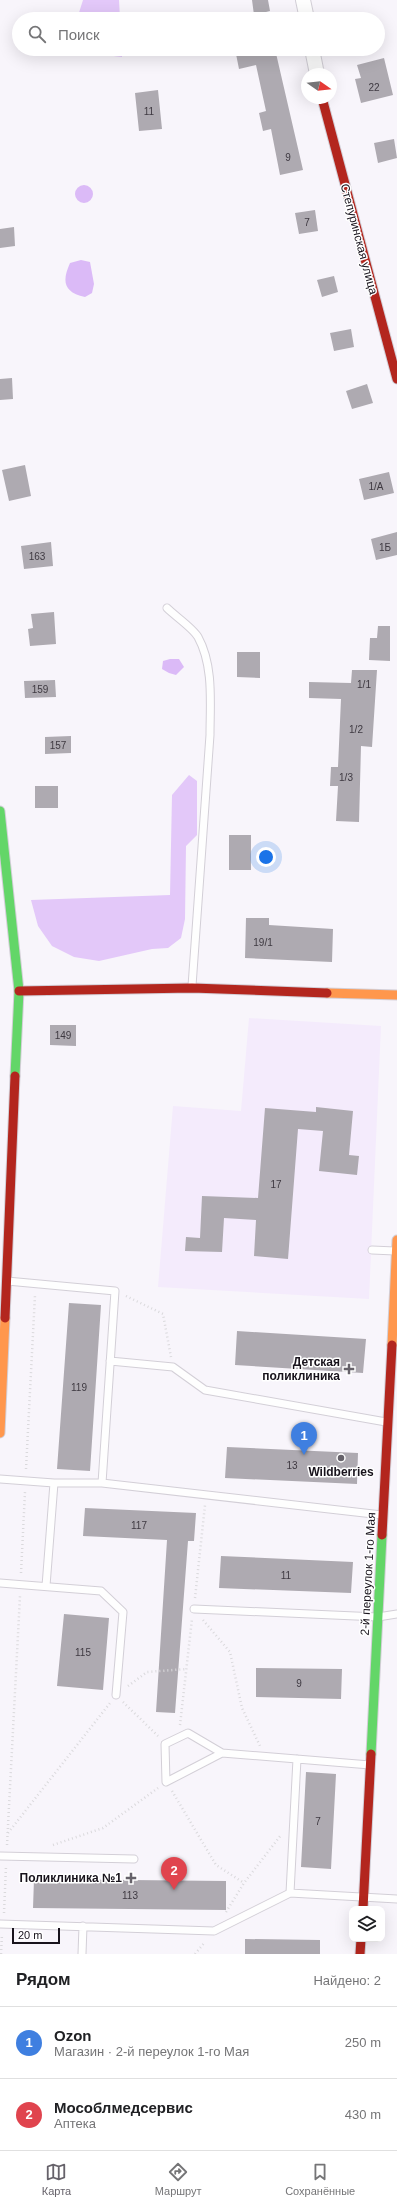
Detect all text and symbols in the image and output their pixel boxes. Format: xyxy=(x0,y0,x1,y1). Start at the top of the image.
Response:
search box xyxy=(12,12,385,56)
icon: search xyxy=(26,23,48,45)
text: Поиск xyxy=(58,26,100,43)
north arrow xyxy=(301,68,337,104)
house number: 22 xyxy=(368,82,380,93)
house number: 11 xyxy=(144,106,155,117)
house number: 9 xyxy=(285,152,291,163)
street label: Степуринская улица xyxy=(337,182,381,296)
house number: 7 xyxy=(304,217,310,228)
house number: 1/А xyxy=(368,481,384,492)
house number: 1Б xyxy=(379,542,391,553)
house number: 163 xyxy=(29,551,46,562)
house number: 1/1 xyxy=(357,679,371,690)
house number: 159 xyxy=(32,684,49,695)
house number: 1/2 xyxy=(349,724,363,735)
house number: 157 xyxy=(50,740,67,751)
house number: 1/3 xyxy=(339,772,353,783)
your location xyxy=(256,847,276,867)
house number: 19/1 xyxy=(253,937,273,948)
house number: 149 xyxy=(55,1030,72,1041)
house number: 17 xyxy=(270,1179,282,1190)
place label: Детская поликлиника xyxy=(262,1355,340,1383)
marker: Детская поликлиника xyxy=(343,1363,355,1375)
house number: 119 xyxy=(71,1382,87,1393)
pin: 1 xyxy=(291,1422,317,1455)
marker: Wildberries xyxy=(336,1453,346,1463)
house number: 13 xyxy=(286,1460,298,1471)
place label: Wildberries xyxy=(308,1465,374,1479)
street label: 2-й переулок 1-го Мая xyxy=(358,1512,378,1636)
house number: 117 xyxy=(131,1520,147,1531)
house number: 11 xyxy=(281,1570,292,1581)
house number: 115 xyxy=(75,1647,91,1658)
house number: 9 xyxy=(296,1678,302,1689)
house number: 7 xyxy=(315,1816,321,1827)
pin: 2 xyxy=(161,1857,187,1890)
place label: Поликлиника №1 xyxy=(20,1871,122,1885)
marker: Поликлиника №1 xyxy=(125,1872,137,1884)
house number: 113 xyxy=(122,1890,138,1901)
map controls xyxy=(349,1906,385,1942)
button: layers xyxy=(349,1906,385,1942)
scale bar xyxy=(12,1926,60,1945)
text: 20 m xyxy=(18,1929,42,1941)
text: Рядом xyxy=(16,1970,71,1989)
text: Найдено: 2 xyxy=(313,1973,381,1988)
text: Ozon xyxy=(54,2027,92,2044)
text: 1 xyxy=(25,2035,33,2050)
text: 250 m xyxy=(345,2035,381,2050)
text: Магазин · 2-й переулок 1-го Мая xyxy=(54,2044,249,2059)
text: Мособлмедсервис xyxy=(54,2099,193,2116)
text: 2 xyxy=(25,2107,33,2122)
text: 430 m xyxy=(345,2107,381,2122)
text: Аптека xyxy=(54,2116,96,2131)
tab: Карта xyxy=(42,2161,71,2197)
tab: Маршрут xyxy=(155,2161,202,2197)
tab: Сохранённые xyxy=(285,2161,355,2197)

